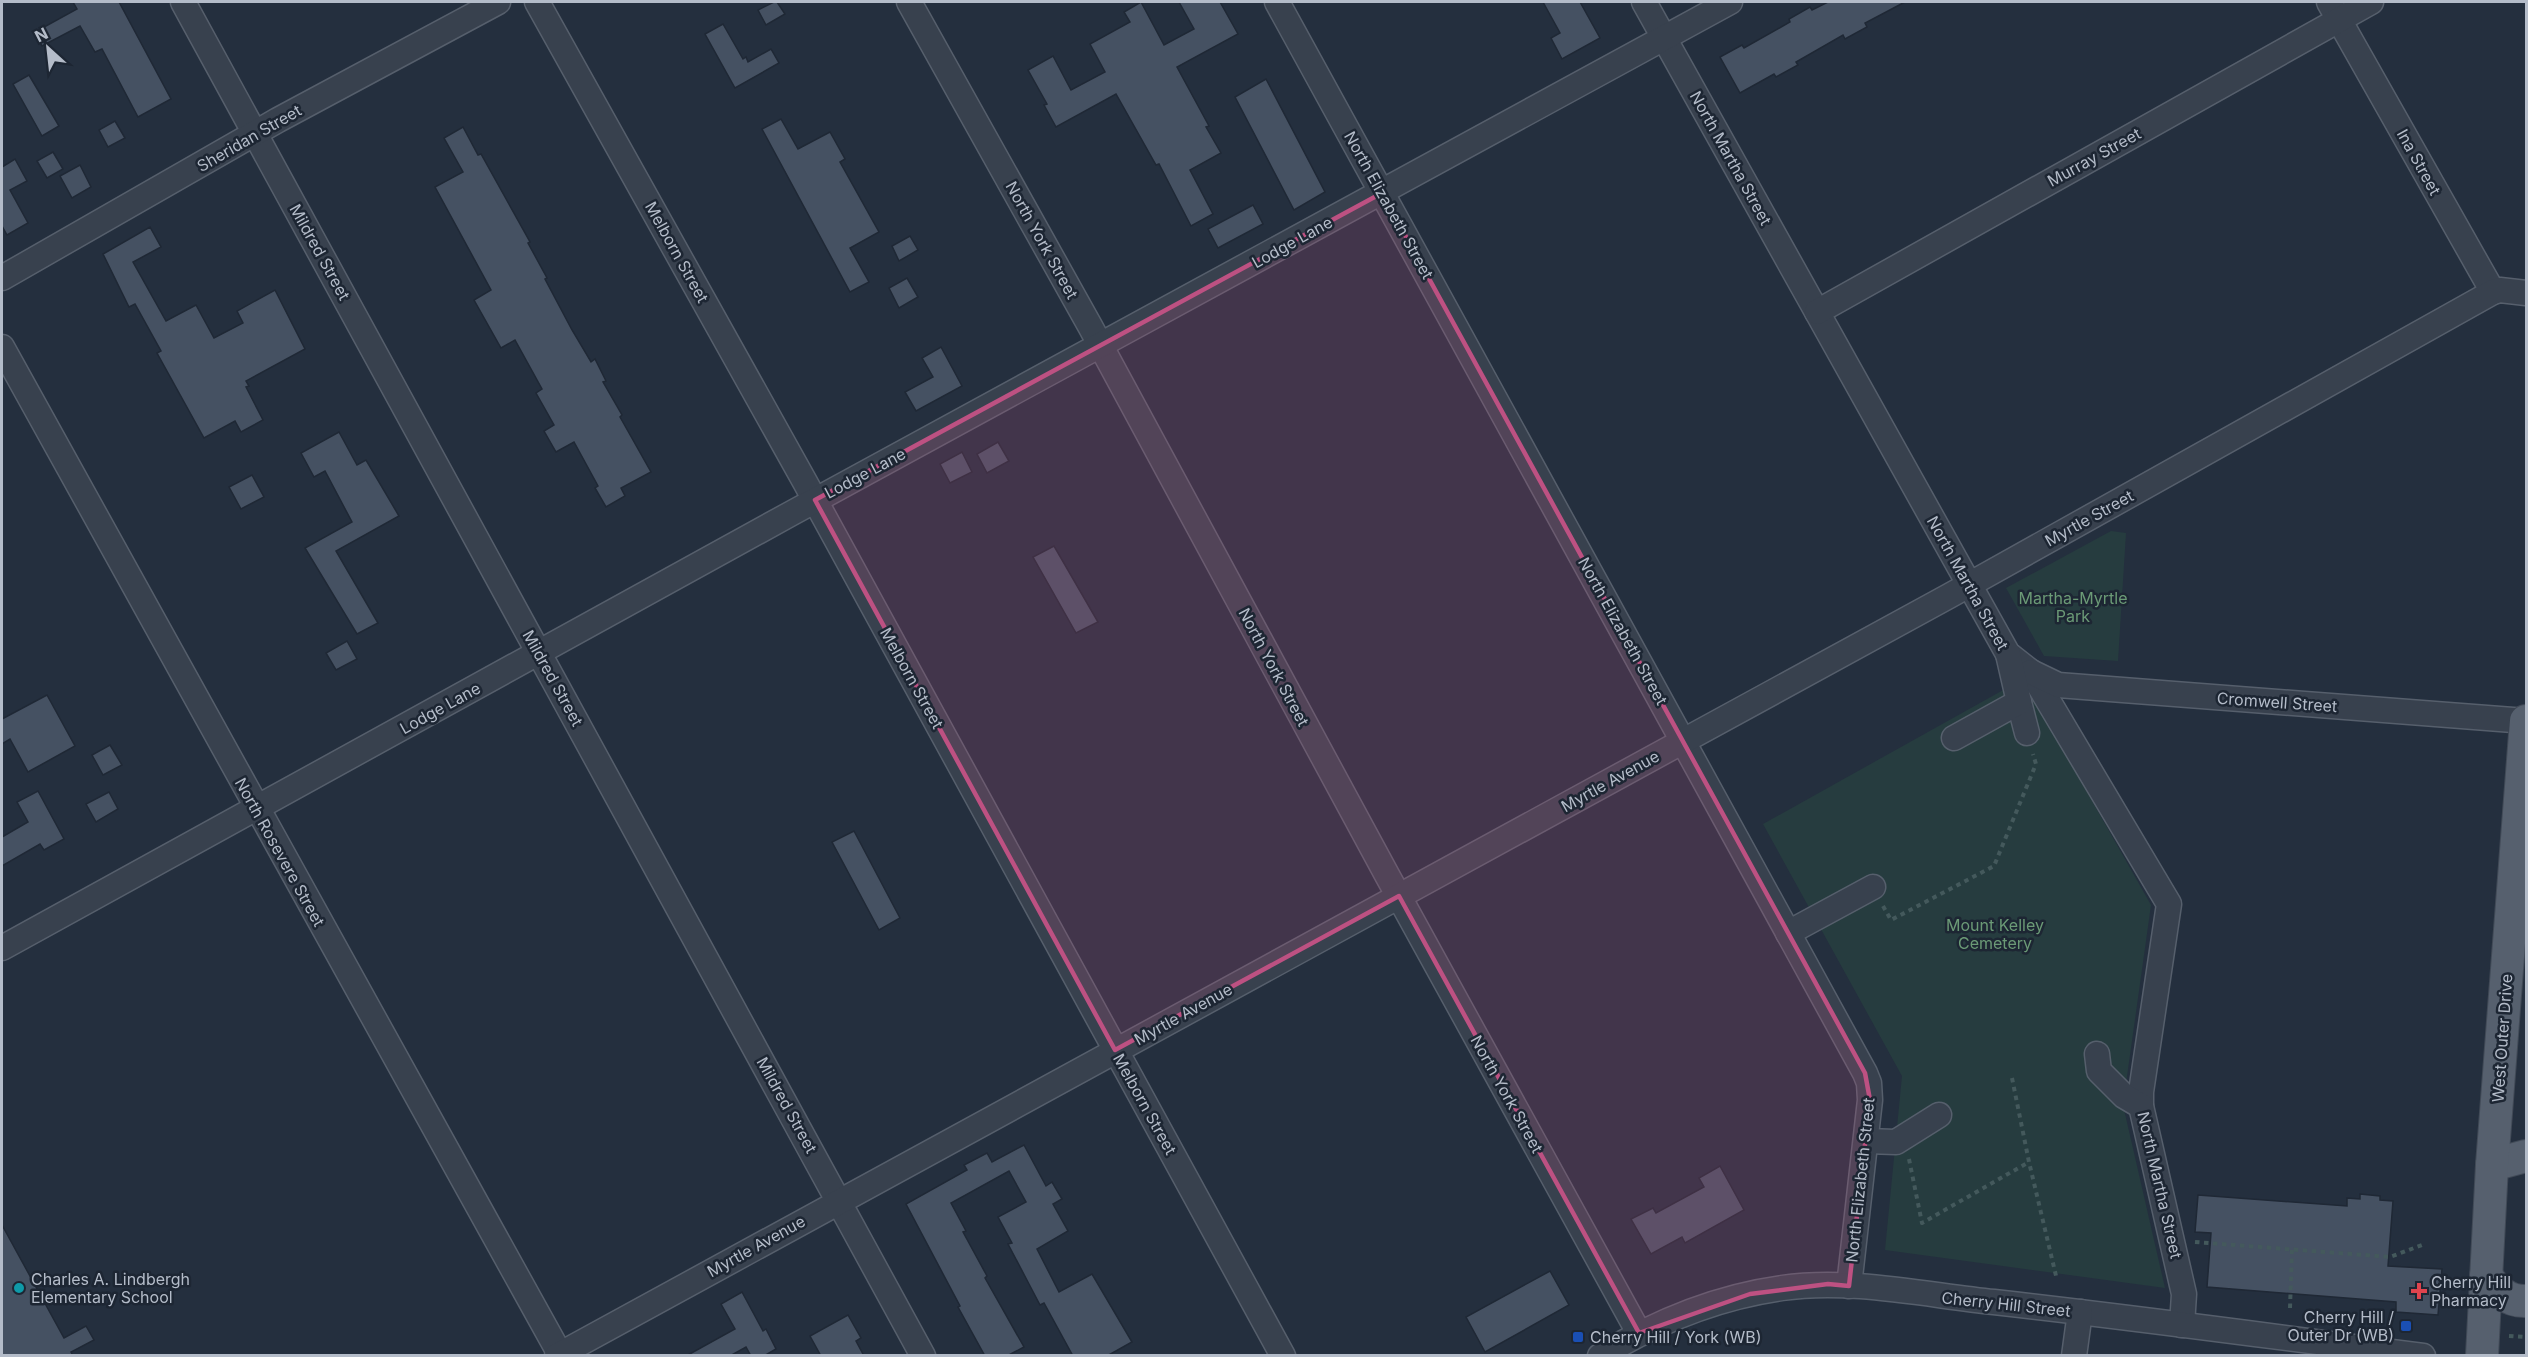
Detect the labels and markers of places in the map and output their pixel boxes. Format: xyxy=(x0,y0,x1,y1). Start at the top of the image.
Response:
place label: Charles A. Lindbergh Elementary School xyxy=(31,1269,190,1307)
place label: Cherry Hill Pharmacy xyxy=(2431,1272,2511,1310)
marker: Charles A. Lindbergh Elementary School xyxy=(12,1281,26,1295)
marker: Cherry Hill Pharmacy xyxy=(2412,1284,2426,1298)
place label: Cherry Hill / Outer Dr (WB) xyxy=(2287,1307,2394,1345)
marker: Cherry Hill / Outer Dr (WB) xyxy=(2399,1319,2413,1333)
place label: Cherry Hill / York (WB) xyxy=(1590,1327,1761,1347)
marker: Cherry Hill / York (WB) xyxy=(1571,1330,1585,1344)

